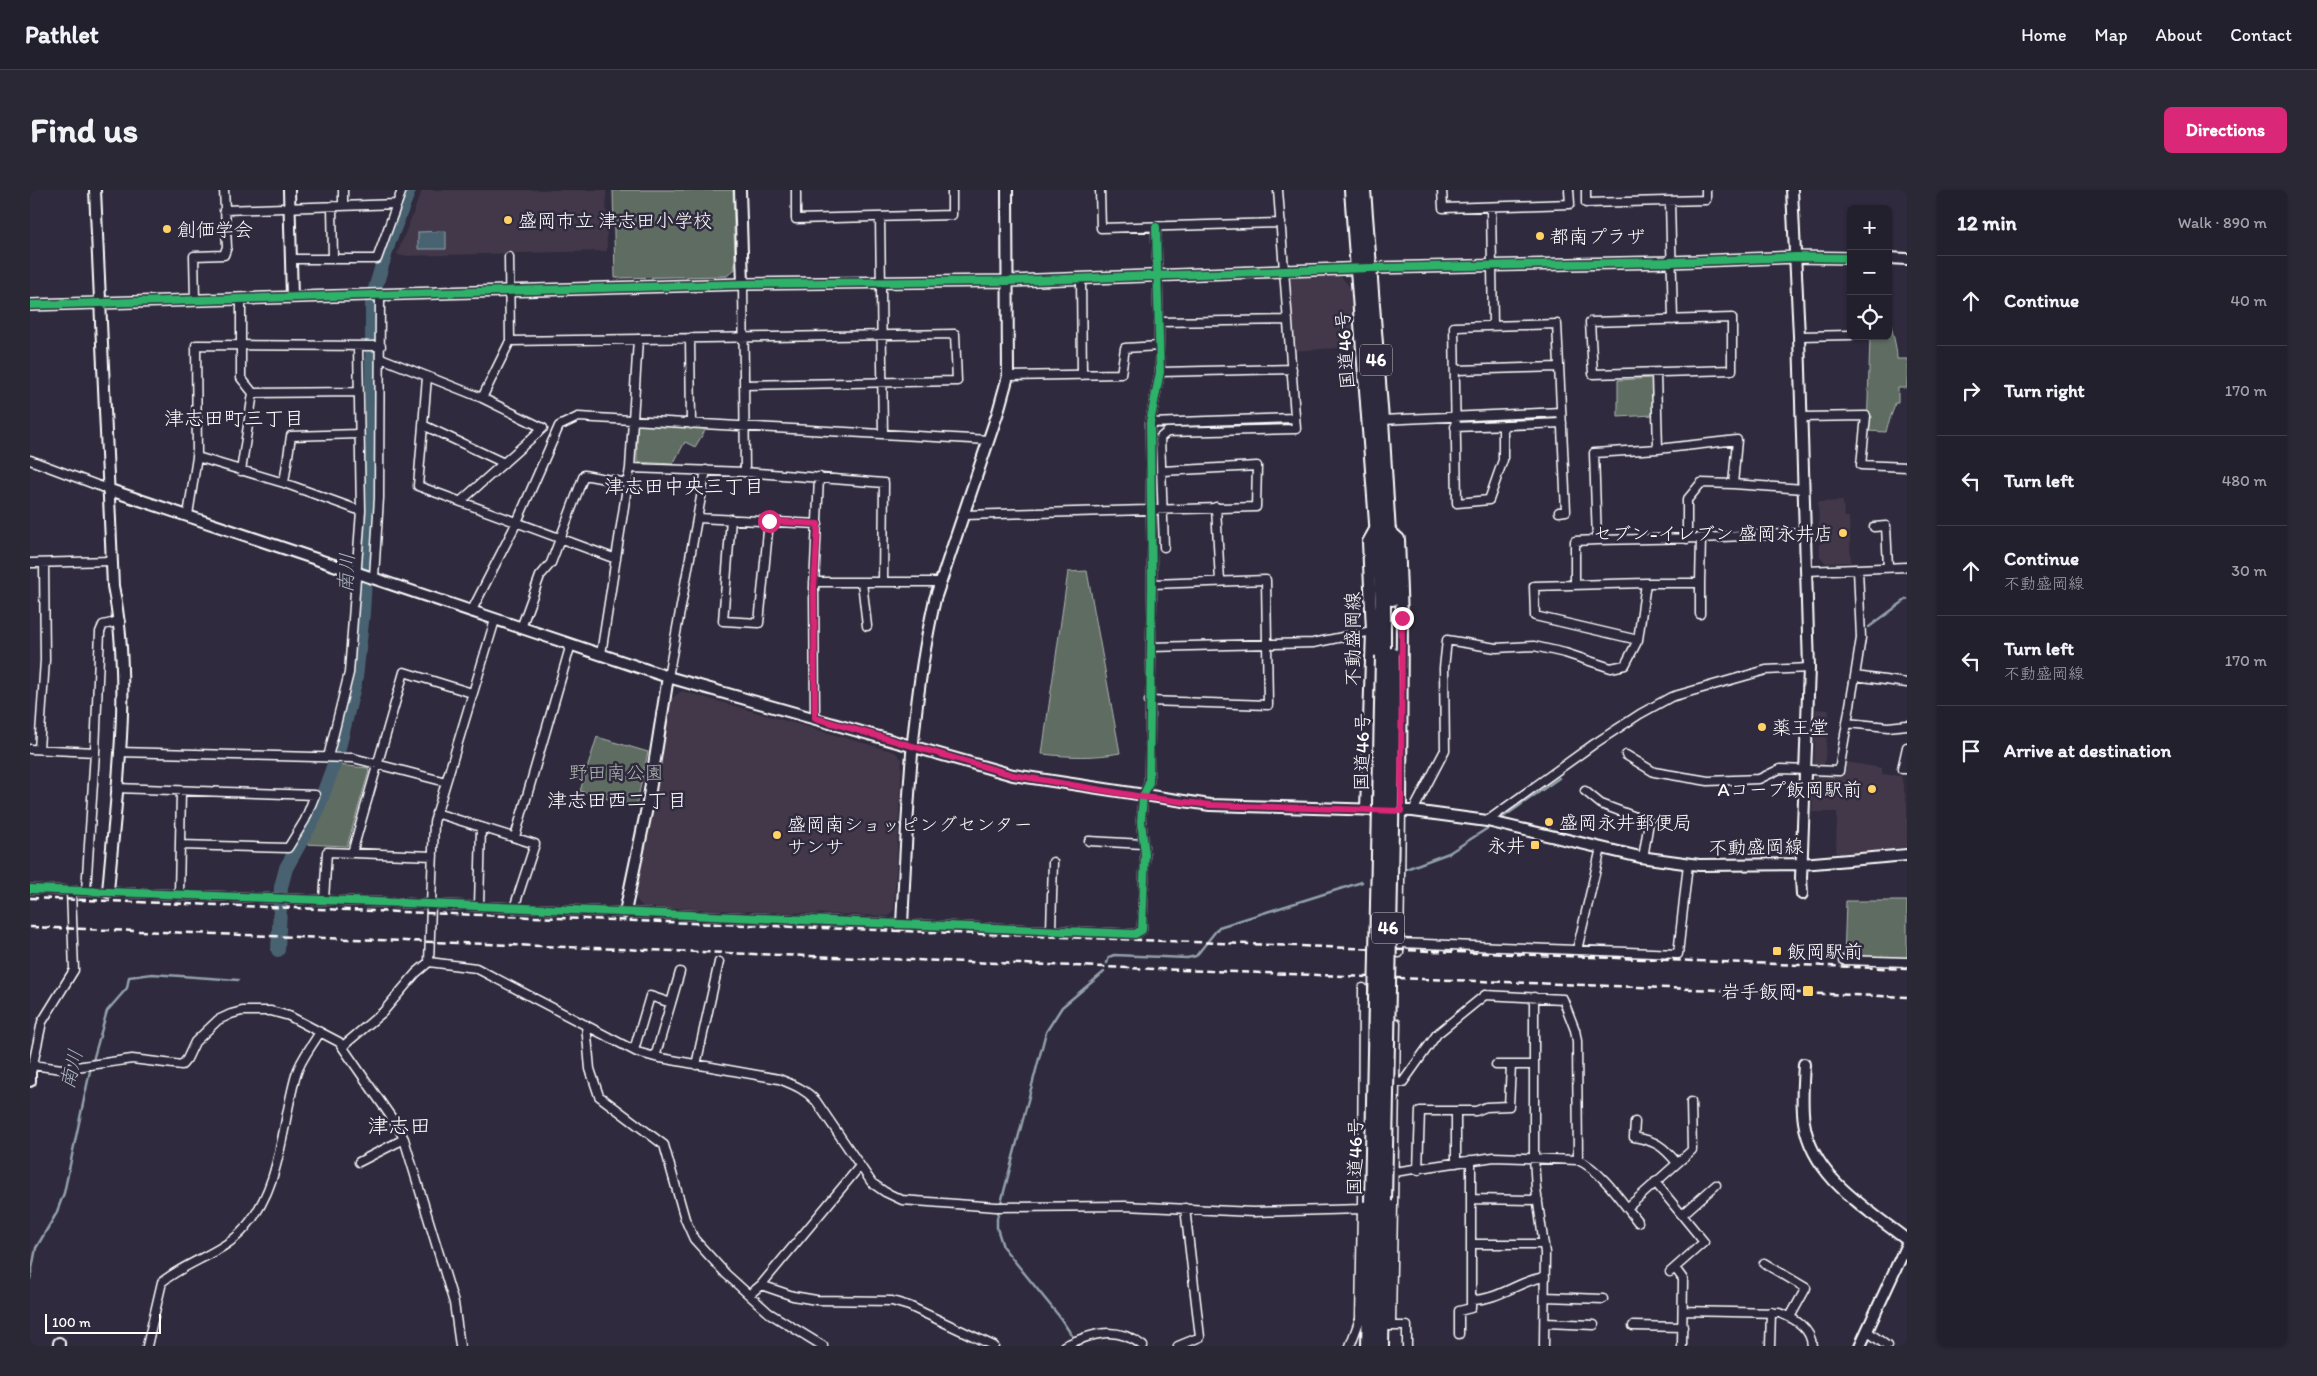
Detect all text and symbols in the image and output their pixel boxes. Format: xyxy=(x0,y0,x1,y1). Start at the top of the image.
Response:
text: Pathlet xyxy=(25,20,99,49)
text: Home xyxy=(2021,24,2067,46)
text: Map xyxy=(2095,24,2128,46)
text: About xyxy=(2156,24,2202,46)
text: Contact xyxy=(2230,24,2292,46)
button: Directions xyxy=(2164,107,2287,153)
text: Find us xyxy=(30,109,138,151)
map controls xyxy=(1847,205,1892,340)
button: + xyxy=(1847,205,1892,250)
place label: 盛岡市立 津志田小学校 xyxy=(518,209,712,232)
text: 12 min xyxy=(1957,210,2017,235)
text: Walk · 890 m xyxy=(2178,213,2267,232)
marker: 盛岡市立 津志田小学校 xyxy=(502,214,514,226)
place label: 創価学会 xyxy=(177,218,253,241)
marker: 創価学会 xyxy=(161,223,173,235)
place label: 都南プラザ xyxy=(1550,225,1645,248)
marker: 都南プラザ xyxy=(1534,230,1546,242)
button: − xyxy=(1847,250,1892,295)
icon: ahead xyxy=(1957,287,1985,315)
text: Continue xyxy=(2004,289,2079,312)
text: 40 m xyxy=(2230,291,2267,310)
button: locate xyxy=(1847,295,1892,340)
street label: 国道46号 xyxy=(1331,310,1359,390)
road number: 46 xyxy=(1360,344,1392,376)
icon: right xyxy=(1957,377,1985,405)
text: Turn right xyxy=(2004,379,2085,402)
text: 170 m xyxy=(2225,381,2267,400)
district label: 津志田町三丁目 xyxy=(164,406,304,430)
icon: left xyxy=(1957,467,1985,495)
text: Turn left xyxy=(2004,469,2074,492)
text: 480 m xyxy=(2222,471,2267,490)
district label: 津志田中央三丁目 xyxy=(604,474,764,498)
route start xyxy=(758,510,781,533)
place label: セブン-イレブン 盛岡永井店 xyxy=(1593,522,1833,545)
marker: セブン-イレブン 盛岡永井店 xyxy=(1837,527,1849,539)
text: Continue xyxy=(2004,547,2079,570)
water label: 南川 xyxy=(333,552,359,594)
icon: ahead xyxy=(1957,557,1985,585)
text: 30 m xyxy=(2231,561,2267,580)
text: 不動盛岡線 xyxy=(2004,574,2084,593)
street label: 不動盛岡線 xyxy=(1341,591,1364,687)
route end xyxy=(1391,607,1414,630)
text: Turn left xyxy=(2004,637,2074,660)
icon: left xyxy=(1957,647,1985,675)
text: 170 m xyxy=(2225,651,2267,670)
text: 不動盛岡線 xyxy=(2004,664,2084,683)
street label: 国道46号 xyxy=(1350,713,1374,791)
place label: 薬王堂 xyxy=(1772,716,1829,739)
marker: 薬王堂 xyxy=(1756,721,1768,733)
icon: arrive xyxy=(1957,737,1985,765)
text: Arrive at destination xyxy=(2004,739,2171,762)
park label: 野田南公園 xyxy=(568,761,664,784)
place label: Aコープ飯岡駅前 xyxy=(1718,778,1862,801)
marker: Aコープ飯岡駅前 xyxy=(1866,783,1878,795)
district label: 津志田西二丁目 xyxy=(547,788,687,812)
place label: 盛岡永井郵便局 xyxy=(1559,811,1692,834)
place label: 盛岡南ショッピングセンター サンサ xyxy=(787,813,1032,858)
marker: 盛岡永井郵便局 xyxy=(1543,816,1555,828)
marker: 盛岡南ショッピングセンター サンサ xyxy=(771,829,783,841)
place label: 永井 xyxy=(1487,834,1525,857)
street label: 不動盛岡線 xyxy=(1708,835,1804,859)
marker: 永井 xyxy=(1529,839,1541,851)
road number: 46 xyxy=(1372,912,1404,944)
place label: 飯岡駅前 xyxy=(1787,940,1863,963)
marker: 飯岡駅前 xyxy=(1771,945,1783,957)
place label: 岩手飯岡 xyxy=(1721,980,1797,1003)
marker: 岩手飯岡 xyxy=(1801,984,1815,998)
water label: 南川 xyxy=(55,1047,87,1091)
district label: 津志田 xyxy=(368,1113,431,1138)
street label: 国道46号 xyxy=(1343,1118,1367,1196)
scale bar xyxy=(45,1311,161,1334)
text: 100 m xyxy=(52,1314,91,1331)

